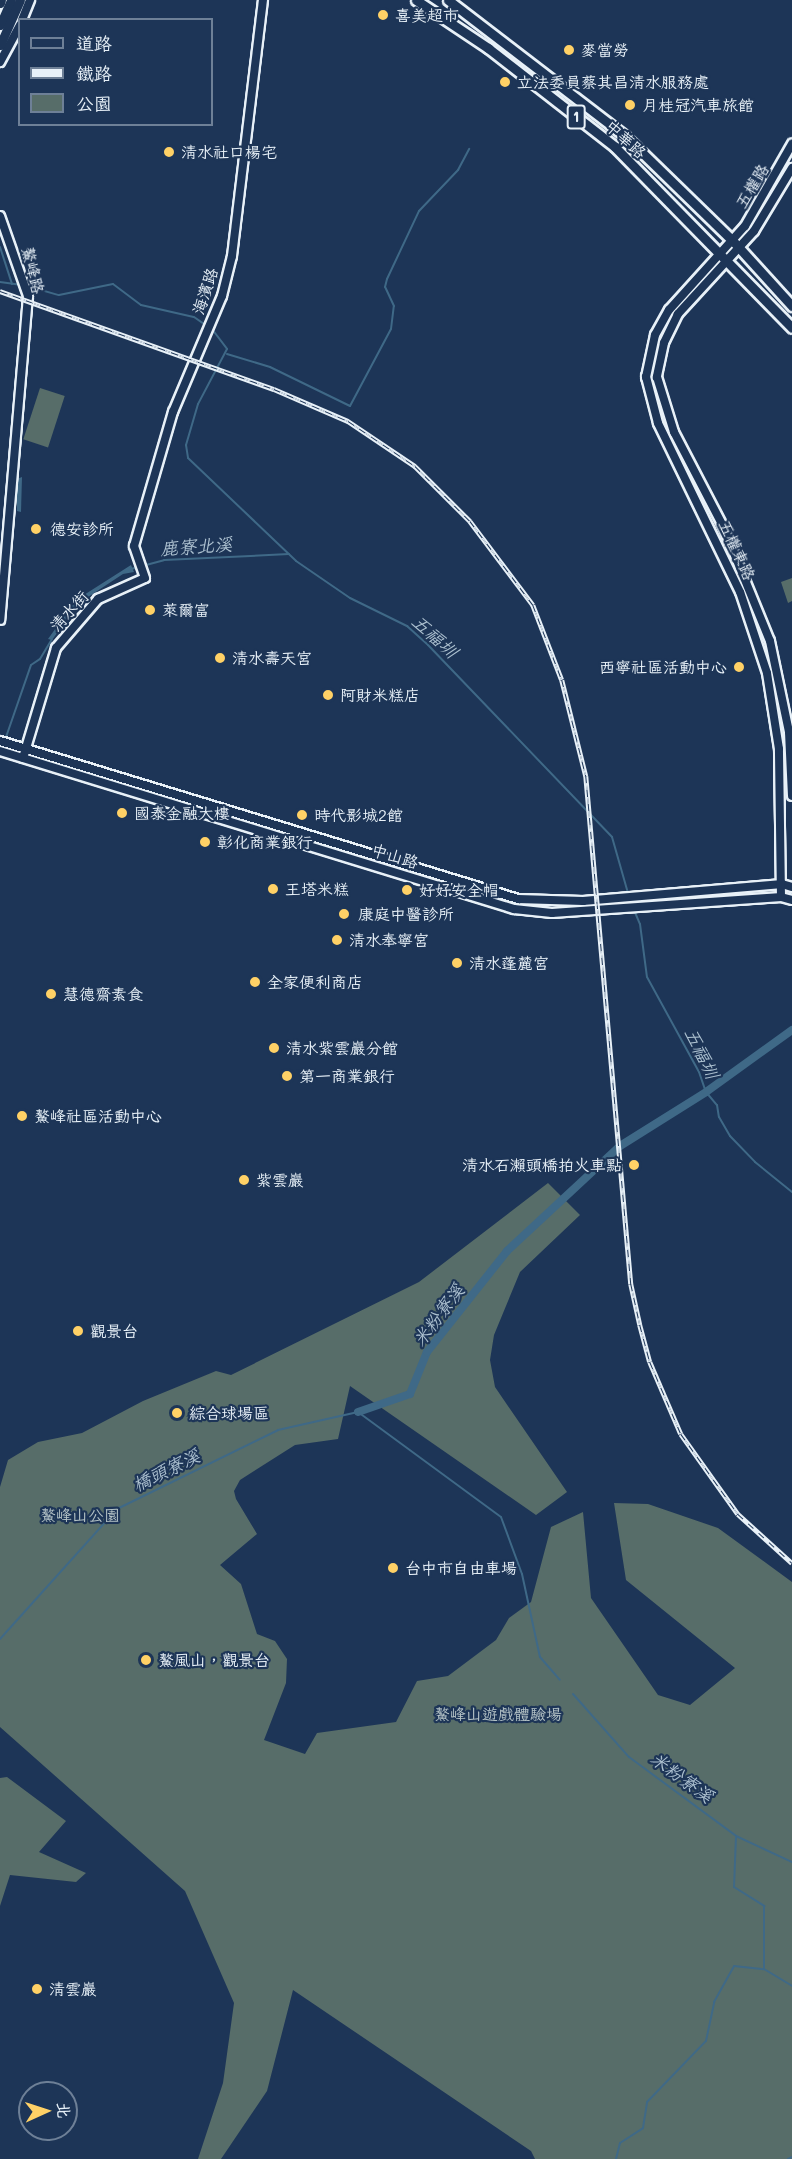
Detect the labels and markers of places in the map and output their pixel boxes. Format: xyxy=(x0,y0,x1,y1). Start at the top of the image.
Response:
place label: 喜美超市 xyxy=(395,5,459,25)
marker: 喜美超市 xyxy=(376,8,390,22)
place label: 麥當勞 xyxy=(581,40,629,60)
marker: 麥當勞 xyxy=(562,43,576,57)
place label: 立法委員蔡其昌清水服務處 xyxy=(517,72,709,92)
marker: 立法委員蔡其昌清水服務處 xyxy=(498,75,512,89)
place label: 月桂冠汽車旅館 xyxy=(642,95,754,115)
marker: 月桂冠汽車旅館 xyxy=(623,98,637,112)
place label: 清水社口楊宅 xyxy=(181,142,277,162)
marker: 清水社口楊宅 xyxy=(162,145,176,159)
place label: 德安診所 xyxy=(50,519,114,539)
marker: 德安診所 xyxy=(27,520,45,538)
place label: 萊爾富 xyxy=(162,600,210,620)
marker: 萊爾富 xyxy=(143,603,157,617)
place label: 清水壽天宮 xyxy=(232,648,312,668)
marker: 清水壽天宮 xyxy=(213,651,227,665)
place label: 西寧社區活動中心 xyxy=(599,657,727,677)
marker: 西寧社區活動中心 xyxy=(732,660,746,674)
place label: 阿財米糕店 xyxy=(340,685,420,705)
marker: 阿財米糕店 xyxy=(321,688,335,702)
place label: 國泰金融大樓 xyxy=(134,803,230,823)
place label: 時代影城2館 xyxy=(314,805,403,825)
marker: 國泰金融大樓 xyxy=(115,806,129,820)
marker: 時代影城2館 xyxy=(295,808,309,822)
place label: 彰化商業銀行 xyxy=(217,832,313,852)
marker: 彰化商業銀行 xyxy=(198,835,212,849)
place label: 王塔米糕 xyxy=(285,879,349,899)
place label: 好好安全帽 xyxy=(419,880,499,900)
marker: 王塔米糕 xyxy=(266,882,280,896)
marker: 好好安全帽 xyxy=(400,883,414,897)
place label: 康庭中醫診所 xyxy=(358,904,454,924)
marker: 康庭中醫診所 xyxy=(335,905,353,923)
place label: 清水奉寧宮 xyxy=(349,930,429,950)
marker: 清水奉寧宮 xyxy=(330,933,344,947)
place label: 清水蓬麓宮 xyxy=(469,953,549,973)
marker: 清水蓬麓宮 xyxy=(450,956,464,970)
place label: 全家便利商店 xyxy=(267,972,363,992)
marker: 全家便利商店 xyxy=(248,975,262,989)
place label: 慧德齋素食 xyxy=(63,984,143,1004)
marker: 慧德齋素食 xyxy=(44,987,58,1001)
place label: 清水紫雲巖分館 xyxy=(286,1038,398,1058)
marker: 清水紫雲巖分館 xyxy=(267,1041,281,1055)
place label: 第一商業銀行 xyxy=(299,1066,395,1086)
marker: 第一商業銀行 xyxy=(280,1069,294,1083)
place label: 鰲峰社區活動中心 xyxy=(34,1106,162,1126)
marker: 鰲峰社區活動中心 xyxy=(15,1109,29,1123)
place label: 清水石瀨頭橋拍火車點 xyxy=(462,1155,622,1175)
marker: 清水石瀨頭橋拍火車點 xyxy=(627,1158,641,1172)
place label: 紫雲巖 xyxy=(256,1170,304,1190)
marker: 紫雲巖 xyxy=(237,1173,251,1187)
place label: 觀景台 xyxy=(90,1321,138,1341)
marker: 觀景台 xyxy=(71,1324,85,1338)
place label: 綜合球場區 xyxy=(189,1403,269,1423)
marker: 綜合球場區 xyxy=(170,1406,184,1420)
place label: 台中市自由車場 xyxy=(405,1558,517,1578)
marker: 台中市自由車場 xyxy=(386,1561,400,1575)
place label: 鰲風山，觀景台 xyxy=(158,1650,270,1670)
marker: 鰲風山，觀景台 xyxy=(139,1653,153,1667)
place label: 清雲巖 xyxy=(49,1979,97,1999)
marker: 清雲巖 xyxy=(30,1982,44,1996)

